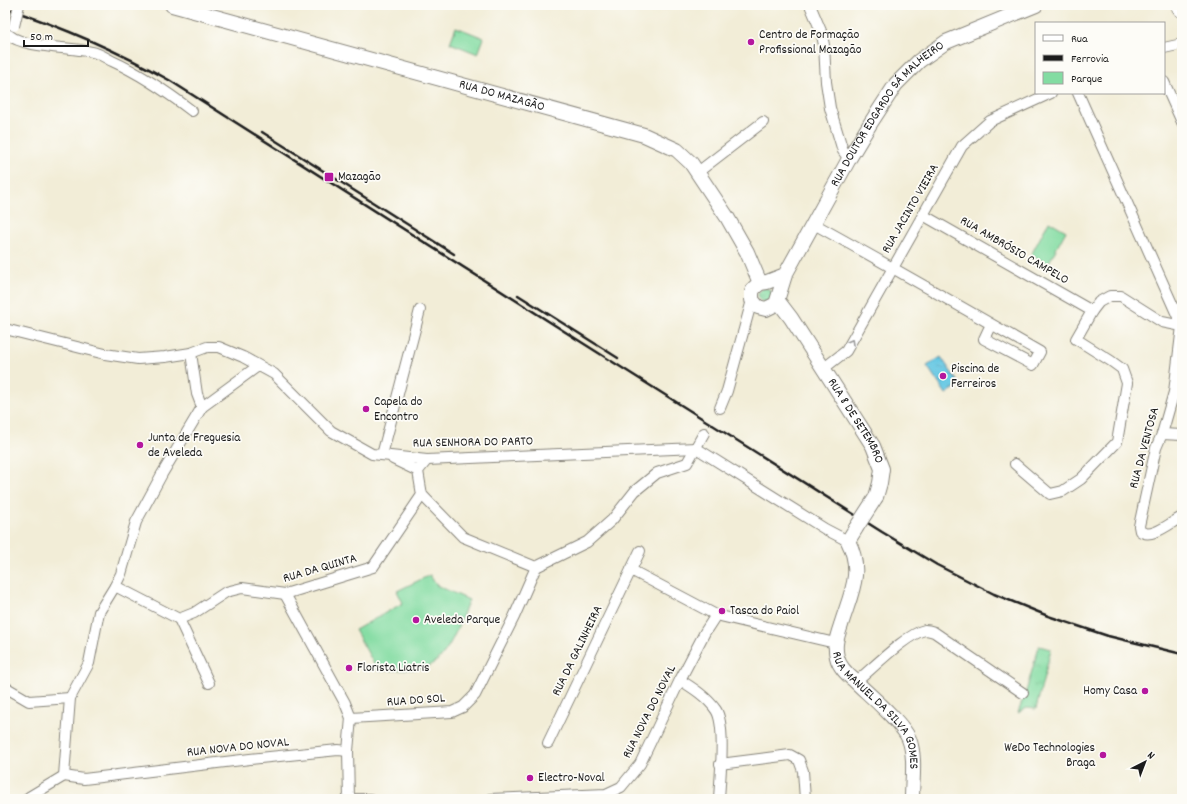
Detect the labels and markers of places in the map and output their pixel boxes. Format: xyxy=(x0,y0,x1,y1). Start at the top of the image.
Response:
place label: Centro de Formação Profissional Mazagão xyxy=(759,26,862,60)
marker: Centro de Formação Profissional Mazagão xyxy=(746,37,756,47)
place label: Mazagão xyxy=(338,168,381,187)
marker: Mazagão xyxy=(323,171,335,183)
place label: Piscina de Ferreiros xyxy=(951,360,1000,394)
marker: Piscina de Ferreiros xyxy=(938,371,948,381)
place label: Capela do Encontro xyxy=(374,393,422,427)
marker: Capela do Encontro xyxy=(361,404,371,414)
place label: Junta de Freguesia de Aveleda xyxy=(148,429,241,463)
marker: Junta de Freguesia de Aveleda xyxy=(135,440,145,450)
place label: Tasca do Paiol xyxy=(730,602,799,621)
marker: Tasca do Paiol xyxy=(717,606,727,616)
place label: Aveleda Parque xyxy=(424,611,500,630)
marker: Aveleda Parque xyxy=(411,615,421,625)
place label: Florista Liatris xyxy=(357,659,430,678)
marker: Florista Liatris xyxy=(344,663,354,673)
place label: Homy Casa xyxy=(1083,682,1138,701)
marker: Homy Casa xyxy=(1140,686,1150,696)
place label: WeDo Technologies Braga xyxy=(1004,739,1096,773)
marker: WeDo Technologies Braga xyxy=(1098,750,1108,760)
place label: Electro-Noval xyxy=(538,769,605,788)
marker: Electro-Noval xyxy=(525,773,535,783)

